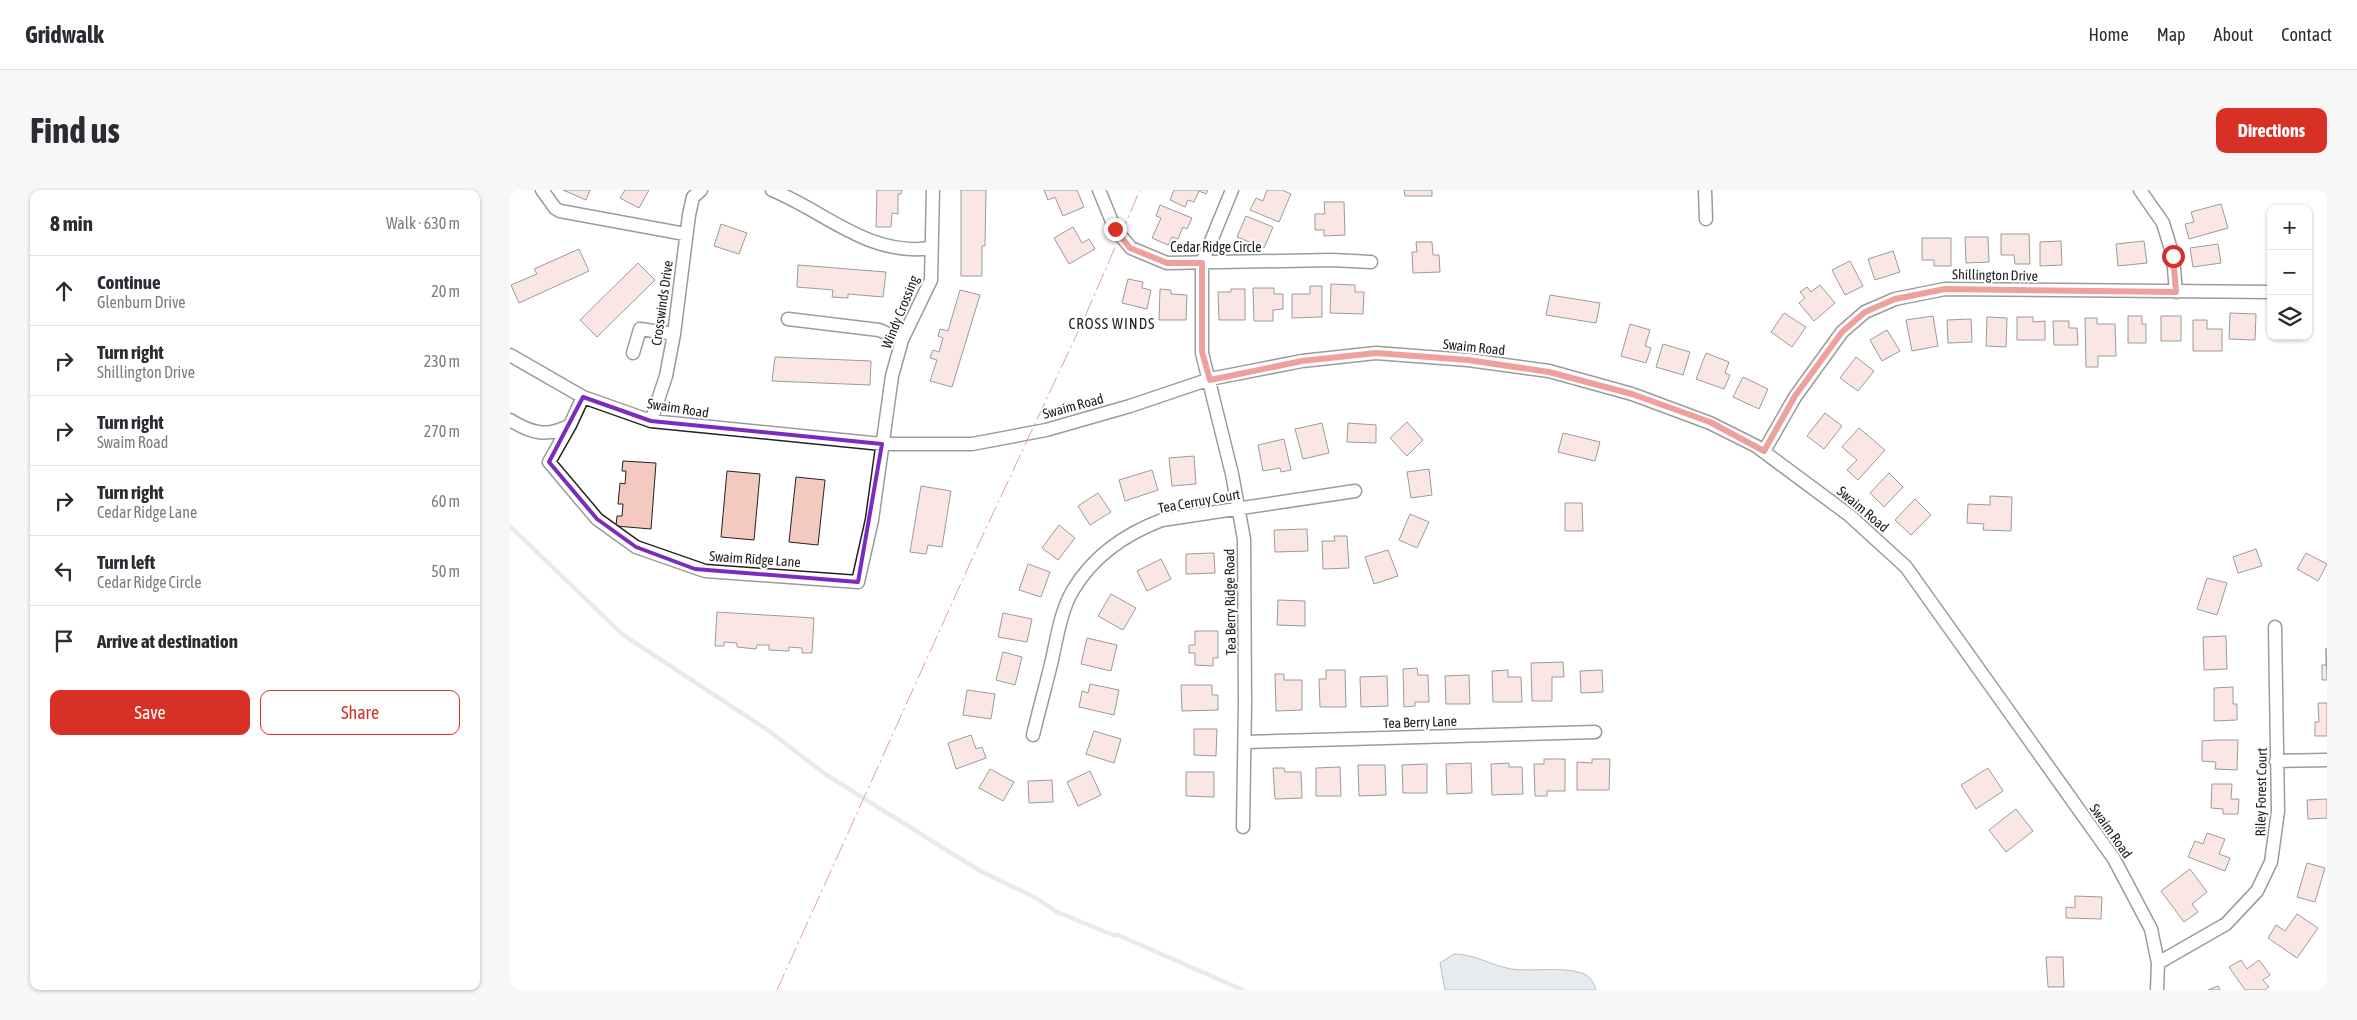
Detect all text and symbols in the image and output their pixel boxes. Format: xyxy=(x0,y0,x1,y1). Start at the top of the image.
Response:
text: Gridwalk xyxy=(25,21,104,48)
text: Home xyxy=(2089,24,2129,45)
text: Map xyxy=(2157,24,2186,45)
text: About xyxy=(2214,24,2253,45)
text: Contact xyxy=(2281,24,2332,45)
button: Directions xyxy=(2216,108,2327,153)
text: Find us xyxy=(30,110,120,150)
map controls xyxy=(2267,205,2312,340)
button: + xyxy=(2267,205,2312,250)
text: 8 min xyxy=(50,211,93,235)
text: Walk · 630 m xyxy=(386,214,460,232)
route end xyxy=(1104,218,1127,241)
street label: Cedar Ridge Circle xyxy=(1170,239,1262,255)
route start xyxy=(2162,245,2185,268)
button: − xyxy=(2267,250,2312,295)
street label: Crosswinds Drive xyxy=(648,259,676,347)
street label: Shillington Drive xyxy=(1952,266,2038,284)
text: Continue xyxy=(97,271,161,293)
street label: Windy Crossing xyxy=(878,273,922,351)
icon: ahead xyxy=(50,277,78,305)
text: 20 m xyxy=(431,282,460,300)
text: Glenburn Drive xyxy=(97,293,186,311)
button: layers xyxy=(2267,295,2312,340)
district label: CROSS WINDS xyxy=(1069,315,1155,332)
street label: Swaim Road xyxy=(1442,336,1506,358)
text: Turn right xyxy=(97,341,164,363)
icon: right xyxy=(50,347,78,375)
text: 230 m xyxy=(424,352,460,370)
text: Shillington Drive xyxy=(97,363,195,381)
street label: Swaim Road xyxy=(1041,390,1105,422)
street label: Swaim Road xyxy=(646,395,710,421)
text: Turn right xyxy=(97,411,164,433)
icon: right xyxy=(50,417,78,445)
text: 270 m xyxy=(424,422,460,440)
text: Swaim Road xyxy=(97,433,168,451)
text: Turn right xyxy=(97,481,164,503)
street label: Swaim Road xyxy=(1834,483,1892,535)
street label: Tea Cerruy Court xyxy=(1157,486,1241,516)
icon: right xyxy=(50,487,78,515)
text: 60 m xyxy=(431,492,460,510)
text: Cedar Ridge Lane xyxy=(97,503,197,521)
street label: Swaim Ridge Lane xyxy=(709,548,801,570)
street label: Tea Berry Ridge Road xyxy=(1221,549,1239,655)
text: Turn left xyxy=(97,551,155,573)
icon: left xyxy=(50,557,78,585)
text: 50 m xyxy=(431,562,460,580)
text: Cedar Ridge Circle xyxy=(97,573,201,591)
icon: arrive xyxy=(50,627,78,655)
text: Arrive at destination xyxy=(97,630,238,652)
button: Save xyxy=(50,690,250,735)
button: Share xyxy=(260,690,460,735)
street label: Tea Berry Lane xyxy=(1383,713,1457,731)
street label: Riley Forest Court xyxy=(2252,748,2270,836)
street label: Swaim Road xyxy=(2087,801,2135,861)

